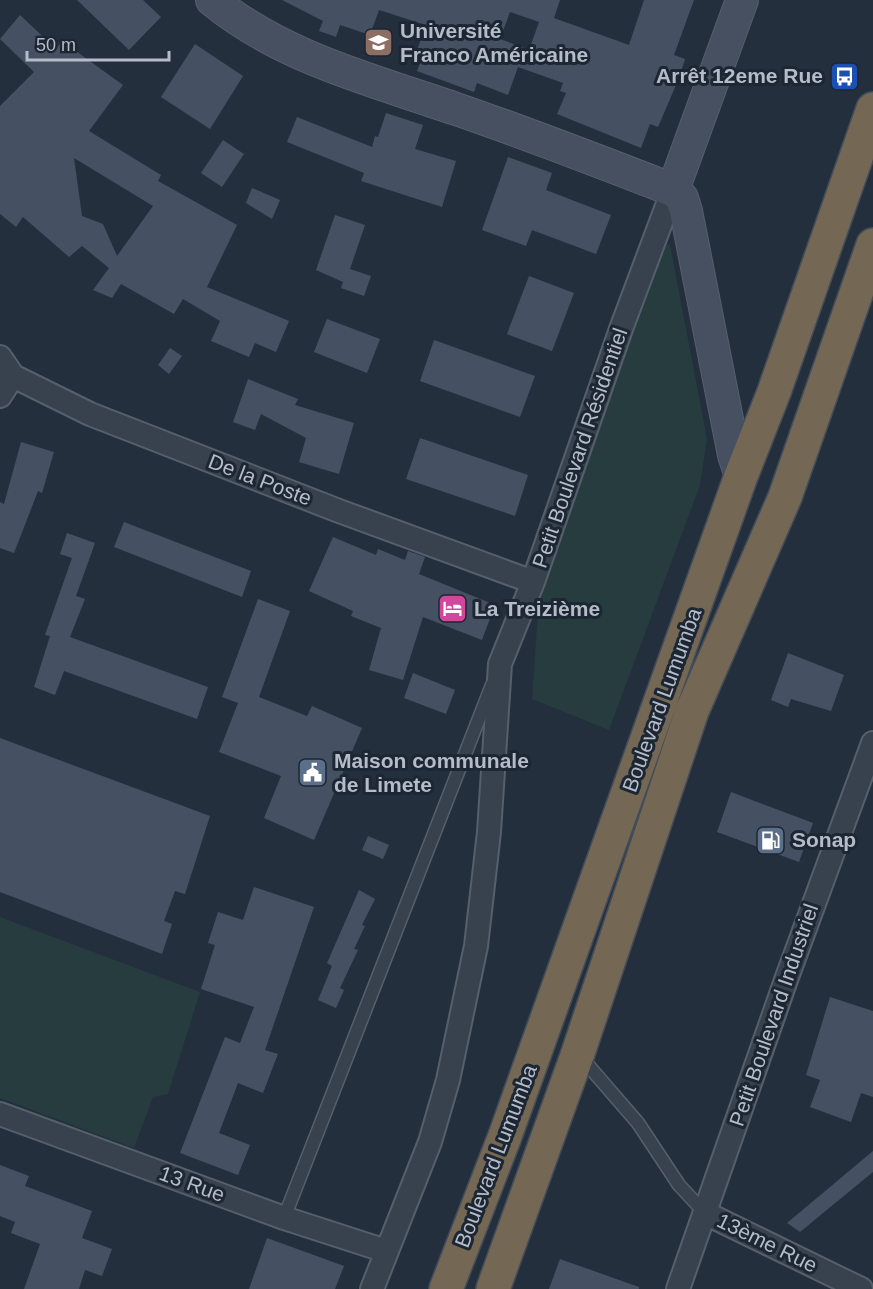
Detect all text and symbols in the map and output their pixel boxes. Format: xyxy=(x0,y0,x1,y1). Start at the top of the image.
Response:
place label: Université Franco Américaine xyxy=(400,19,588,66)
scale bar xyxy=(27,24,170,62)
school or university icon: Université Franco Américaine xyxy=(363,27,395,59)
text: 50 m xyxy=(36,35,76,55)
bus stop icon: Arrêt 12eme Rue xyxy=(828,60,860,92)
place label: Arrêt 12eme Rue xyxy=(656,64,823,87)
street label: Petit Boulevard Résidentiel xyxy=(528,325,631,571)
street label: De la Poste xyxy=(205,449,315,510)
hotel icon: La Treizième xyxy=(437,593,469,625)
place label: La Treizième xyxy=(474,597,600,620)
street label: Boulevard Lumumba xyxy=(618,605,706,795)
place label: Maison communale de Limete xyxy=(334,749,529,796)
public building icon: Maison communale de Limete xyxy=(297,757,329,789)
fuel station icon: Sonap xyxy=(755,824,787,856)
place label: Sonap xyxy=(792,828,856,851)
street label: Petit Boulevard Industriel xyxy=(725,901,822,1129)
street label: Boulevard Lumumba xyxy=(450,1061,541,1250)
street label: 13 Rue xyxy=(156,1161,228,1206)
street label: 13ème Rue xyxy=(713,1208,821,1277)

